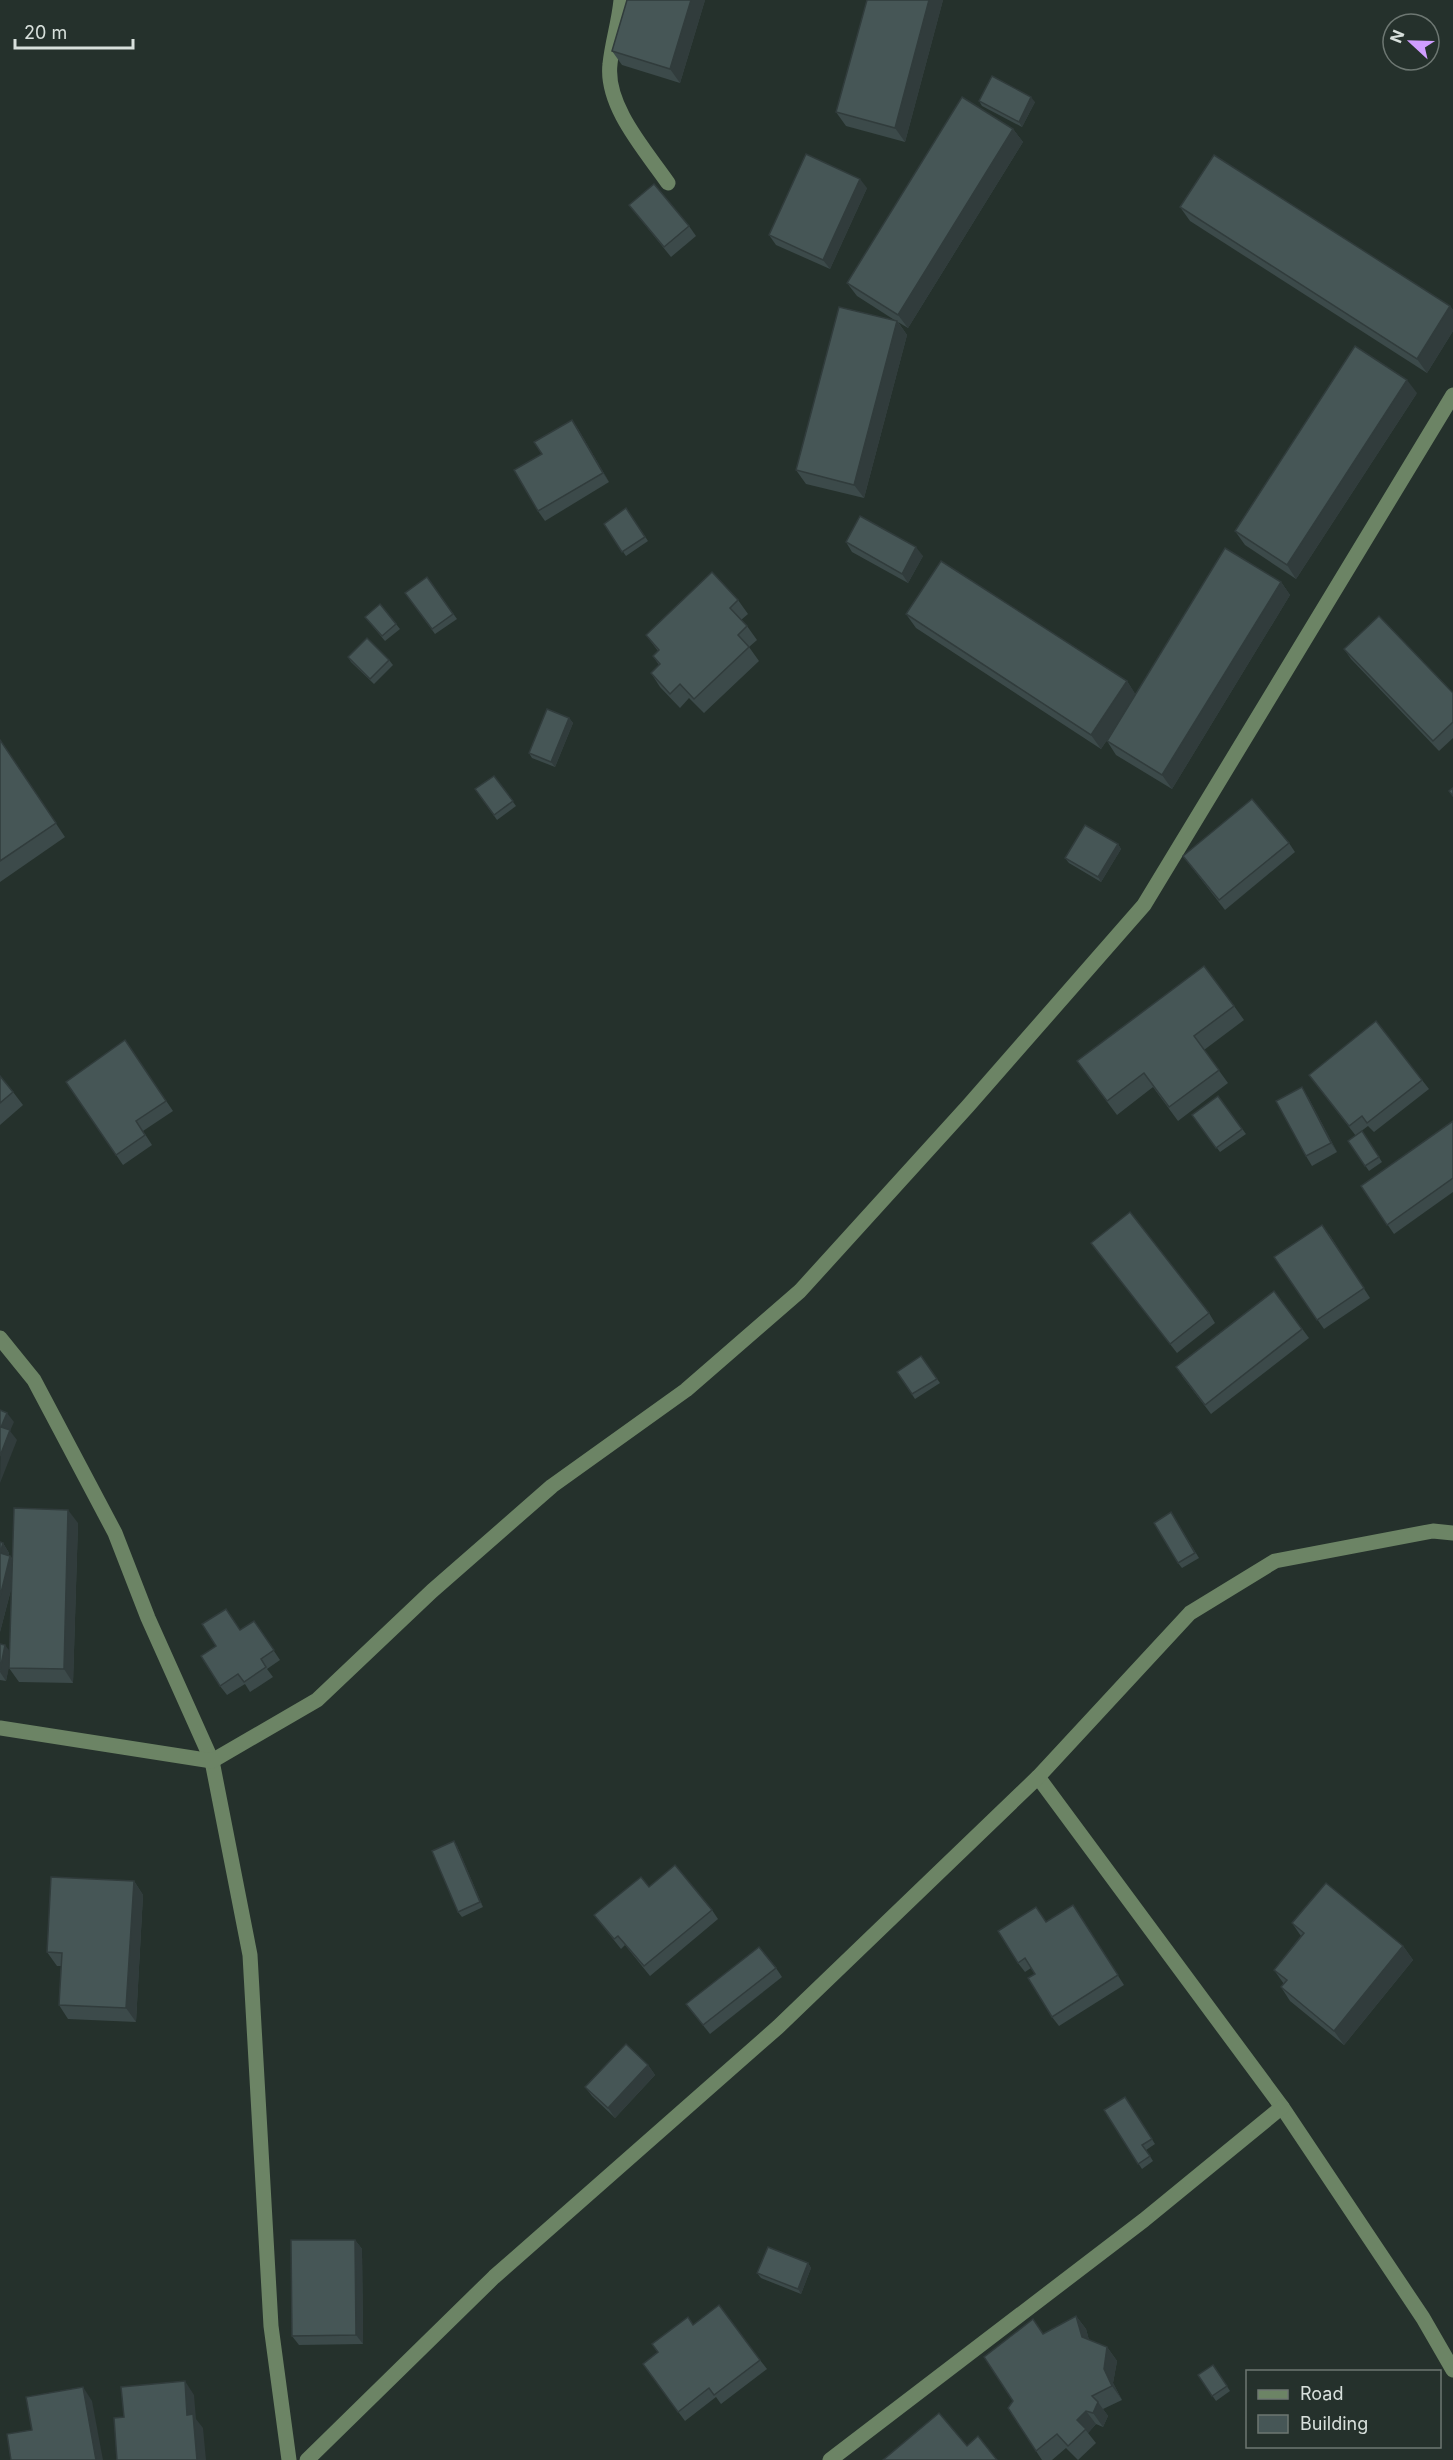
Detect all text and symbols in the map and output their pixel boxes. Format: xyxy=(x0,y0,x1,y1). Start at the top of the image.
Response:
scale bar xyxy=(15,12,134,50)
north arrow xyxy=(1381,12,1441,72)
text: 20 m xyxy=(24,22,67,43)
text: N xyxy=(1386,27,1409,46)
legend xyxy=(1246,2370,1441,2448)
text: Road xyxy=(1300,2383,1343,2404)
text: Building xyxy=(1300,2413,1368,2434)

